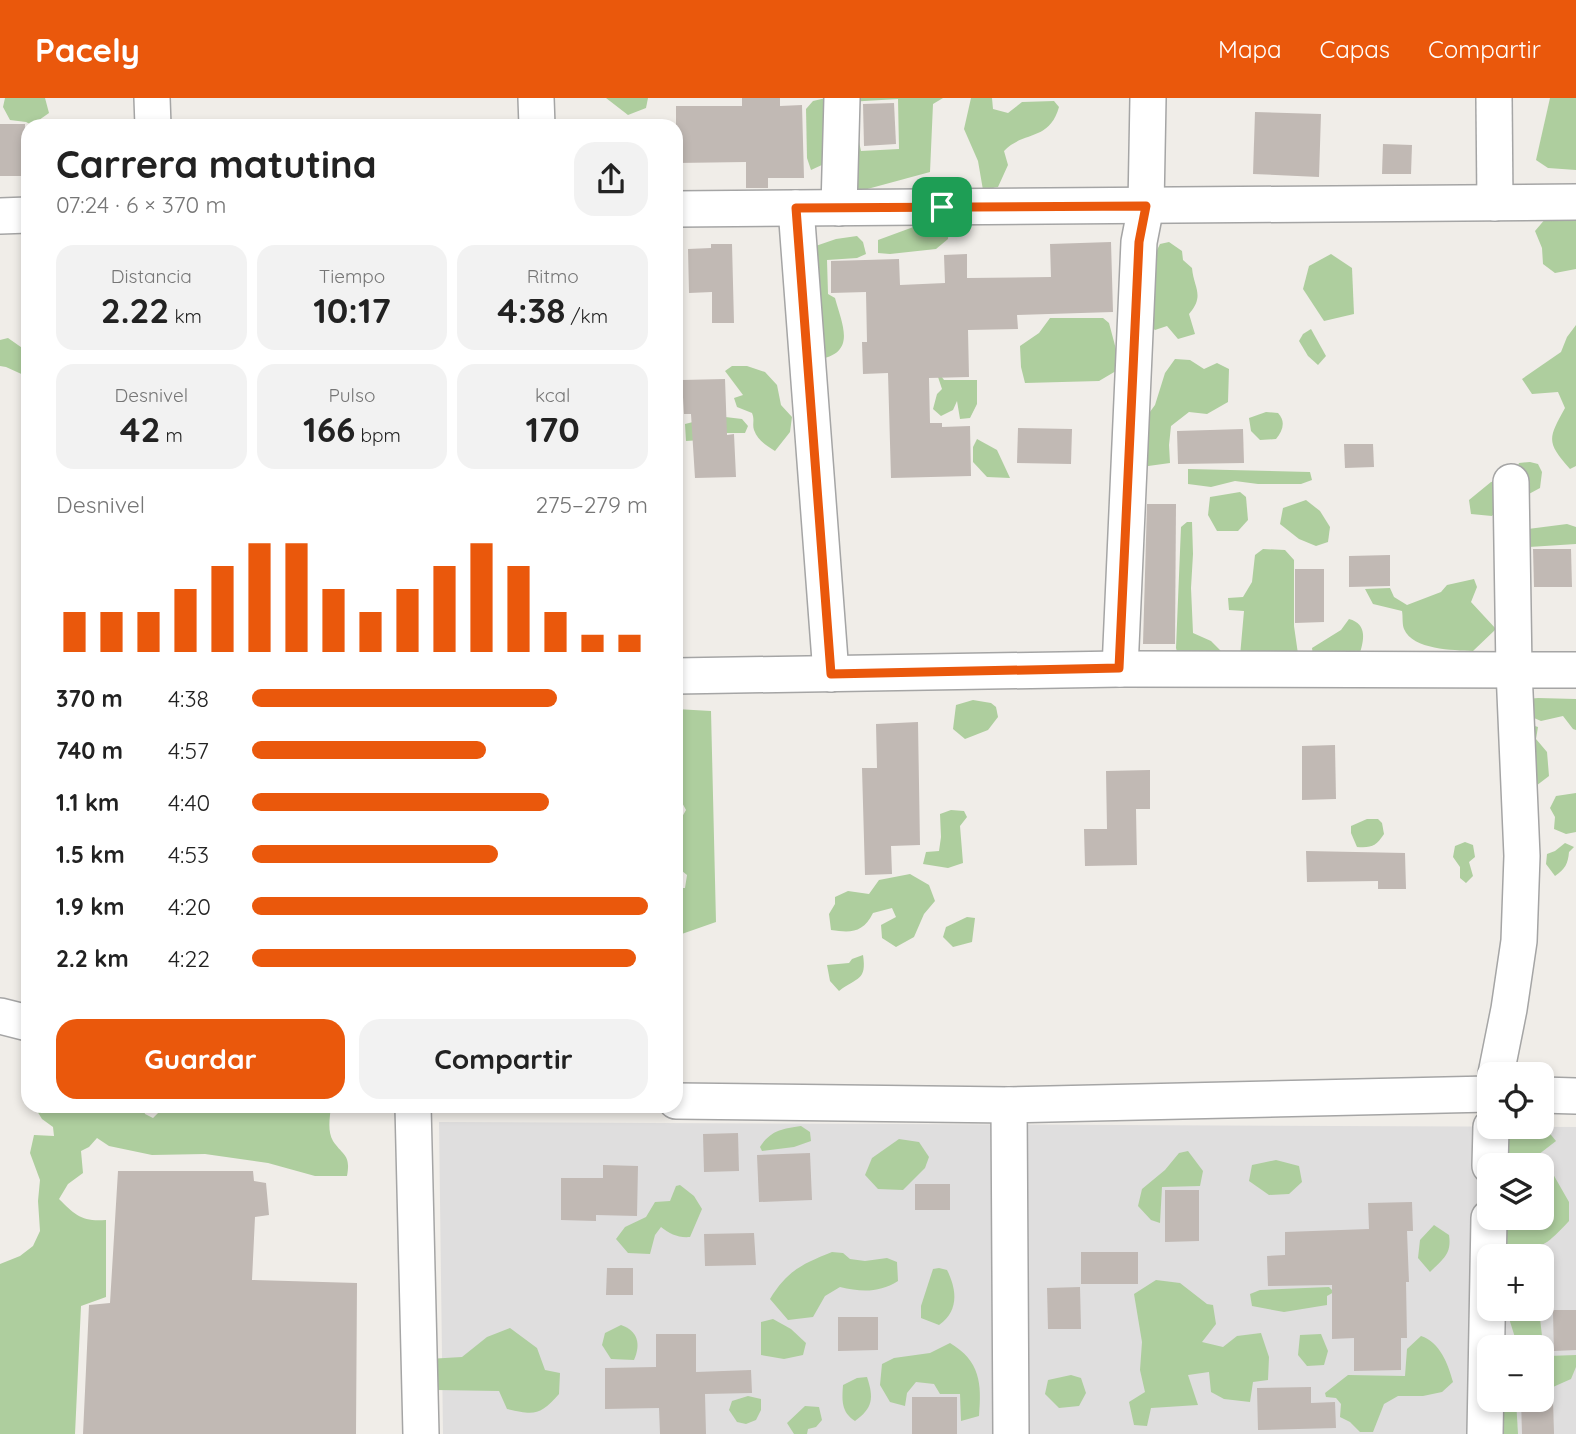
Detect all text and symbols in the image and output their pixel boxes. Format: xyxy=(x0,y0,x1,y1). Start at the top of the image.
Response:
text: Pacely xyxy=(35,29,140,70)
text: Mapa xyxy=(1218,34,1282,64)
text: Capas xyxy=(1320,34,1390,64)
text: Compartir xyxy=(1428,34,1541,64)
text: Carrera matutina xyxy=(56,140,377,188)
button: share xyxy=(574,142,648,216)
pin xyxy=(912,177,972,237)
icon: arrive xyxy=(923,188,961,226)
text: 07:24 · 6 × 370 m xyxy=(56,190,226,219)
text: Distancia xyxy=(111,264,192,288)
text: Tiempo xyxy=(319,264,385,288)
text: Ritmo xyxy=(527,264,579,288)
text: 2.22 xyxy=(101,288,169,332)
text: 10:17 xyxy=(313,288,391,332)
text: 4:38 xyxy=(497,288,565,332)
text: km xyxy=(169,304,202,328)
text: /km xyxy=(565,304,608,328)
text: Desnivel xyxy=(115,383,188,407)
text: Pulso xyxy=(329,383,375,407)
text: kcal xyxy=(535,383,570,407)
text: 42 xyxy=(120,407,160,451)
text: 166 xyxy=(303,407,355,451)
text: 170 xyxy=(526,407,580,451)
text: m xyxy=(160,423,183,447)
text: bpm xyxy=(355,423,401,447)
text: Desnivel xyxy=(56,490,145,519)
text: 275–279 m xyxy=(535,490,648,519)
text: 370 m xyxy=(56,684,123,713)
text: 4:38 xyxy=(168,684,209,713)
text: 740 m xyxy=(56,736,123,765)
text: 4:57 xyxy=(168,736,209,765)
text: 1.1 km xyxy=(56,788,119,817)
text: 4:40 xyxy=(168,788,210,817)
text: 1.5 km xyxy=(56,840,125,869)
text: 4:53 xyxy=(168,840,209,869)
text: 1.9 km xyxy=(56,892,124,921)
text: 4:20 xyxy=(168,892,211,921)
text: 2.2 km xyxy=(56,944,129,973)
text: 4:22 xyxy=(168,944,210,973)
button: Guardar xyxy=(56,1019,345,1099)
button: Compartir xyxy=(359,1019,648,1099)
map controls xyxy=(1477,1062,1554,1412)
button: locate xyxy=(1477,1062,1554,1139)
button: layers xyxy=(1477,1153,1554,1230)
button: + xyxy=(1477,1244,1554,1321)
button: − xyxy=(1477,1335,1554,1412)

